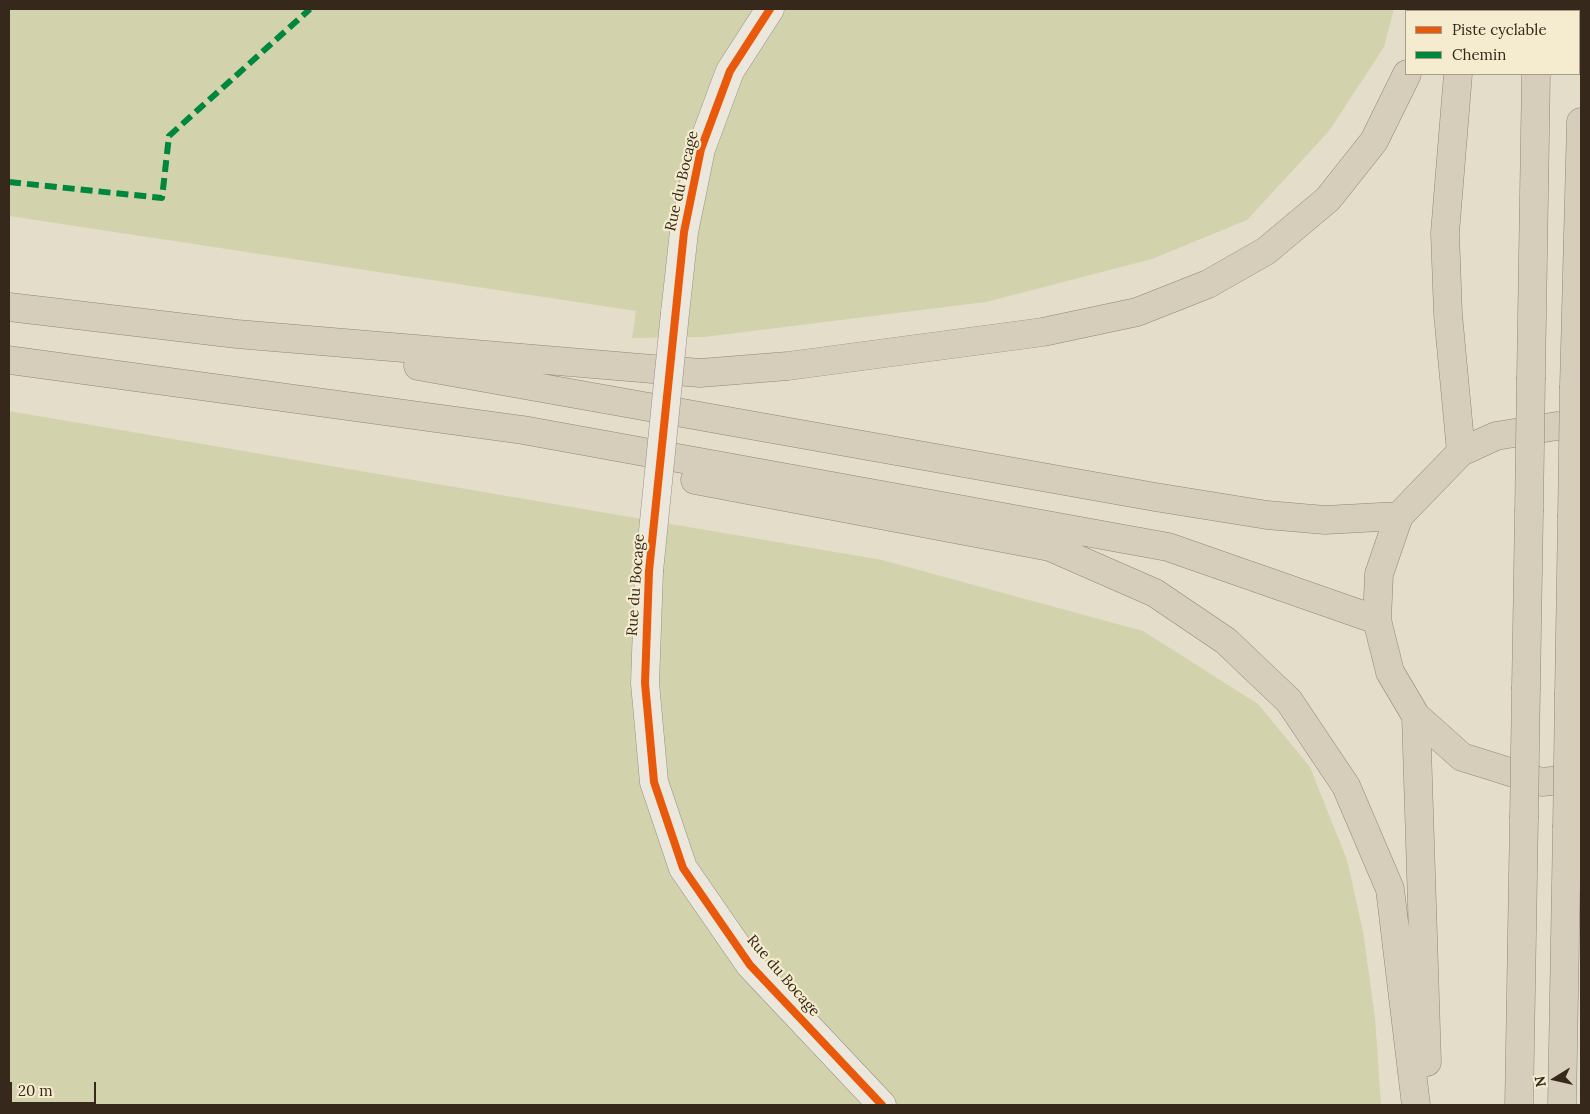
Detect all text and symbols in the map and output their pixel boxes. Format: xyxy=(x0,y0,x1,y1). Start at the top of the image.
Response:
legend xyxy=(1405,10,1580,75)
text: Piste cyclable xyxy=(1452,20,1547,39)
text: Chemin xyxy=(1452,45,1506,64)
street label: Rue du Bocage xyxy=(662,129,702,233)
street label: Rue du Bocage xyxy=(623,533,649,637)
street label: Rue du Bocage xyxy=(743,931,823,1021)
north arrow xyxy=(1530,1054,1580,1104)
scale bar xyxy=(12,1072,99,1104)
text: N xyxy=(1530,1075,1550,1089)
text: 20 m xyxy=(18,1081,53,1100)

